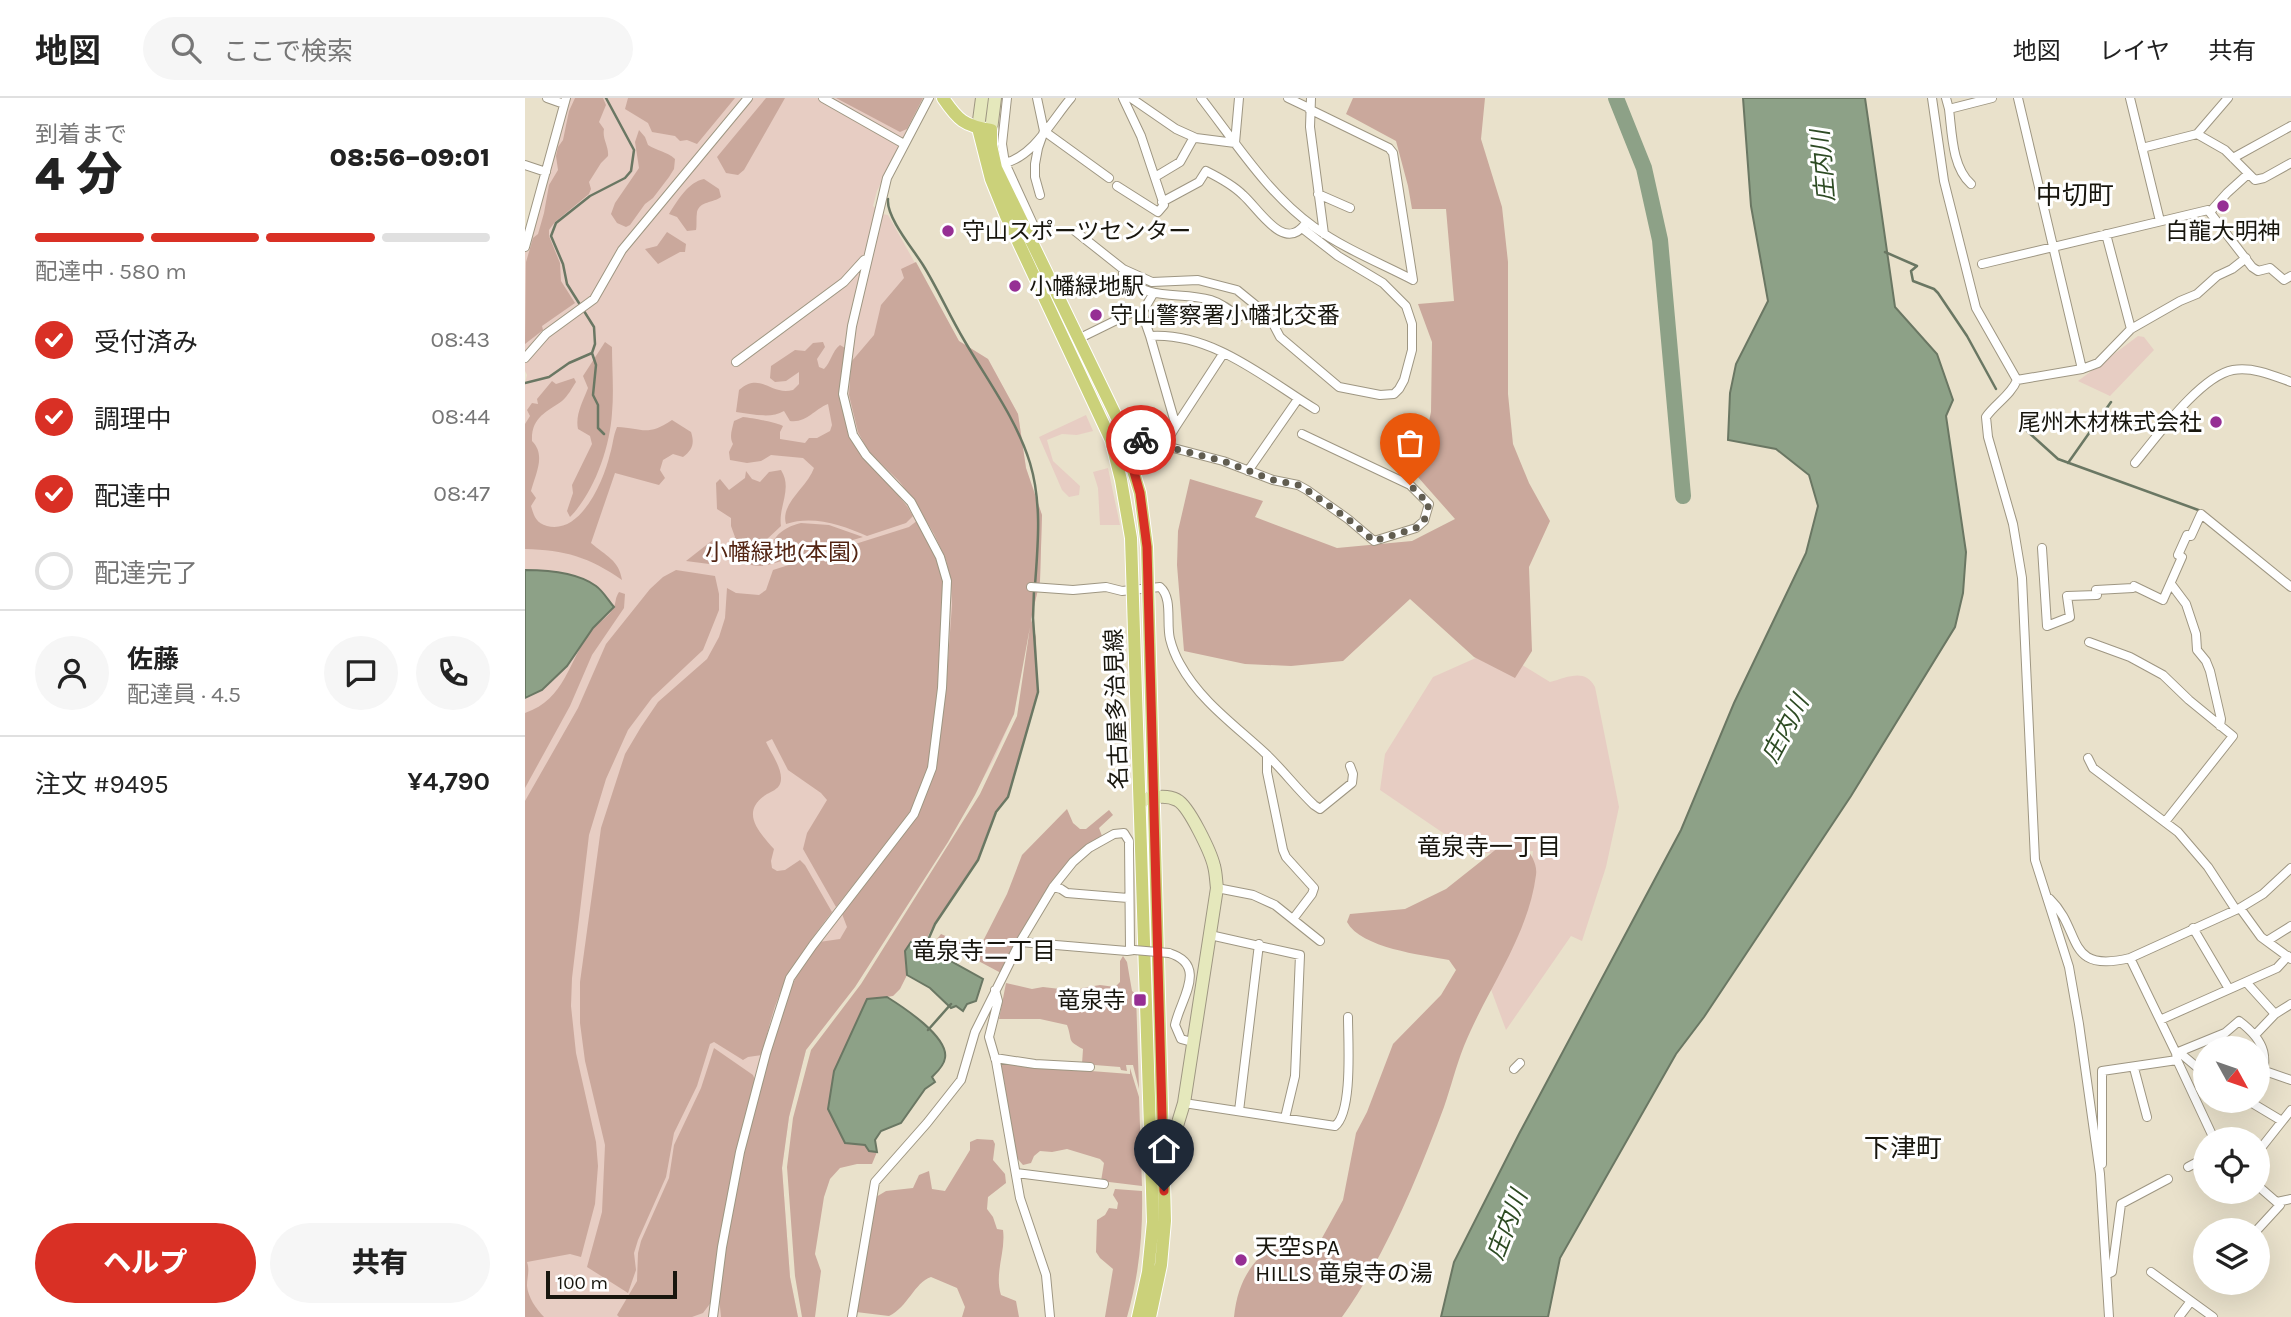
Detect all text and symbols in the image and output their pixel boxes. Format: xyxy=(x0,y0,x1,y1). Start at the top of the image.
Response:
search box xyxy=(143,17,633,80)
icon: search xyxy=(167,29,205,67)
text: 地図 xyxy=(35,32,101,70)
text: ここで検索 xyxy=(223,36,353,67)
text: 地図 xyxy=(2013,37,2061,65)
text: レイヤ xyxy=(2099,37,2170,65)
text: 共有 xyxy=(2208,37,2256,65)
text: 到着まで xyxy=(35,121,127,148)
water label: 庄内川 xyxy=(1806,126,1840,203)
text: 08:56–09:01 xyxy=(330,142,490,173)
text: 4 分 xyxy=(35,148,123,202)
district label: 中切町 xyxy=(2036,180,2114,211)
marker: 白龍大明神 xyxy=(2215,198,2231,214)
place label: 守山スポーツセンター xyxy=(962,218,1192,245)
place label: 白龍大明神 xyxy=(2166,218,2281,245)
marker: 守山スポーツセンター xyxy=(940,223,956,239)
text: 配達中 · 580 m xyxy=(35,258,187,285)
place label: 小幡緑地駅 xyxy=(1029,273,1144,300)
marker: 小幡緑地駅 xyxy=(1007,278,1023,294)
place label: 守山警察署小幡北交番 xyxy=(1110,302,1340,329)
marker: 守山警察署小幡北交番 xyxy=(1088,307,1104,323)
icon: check xyxy=(35,321,73,359)
text: 08:43 xyxy=(430,326,490,353)
text: 受付済み xyxy=(94,327,198,358)
icon: check xyxy=(35,398,73,436)
text: 08:44 xyxy=(431,403,490,430)
text: 調理中 xyxy=(94,404,172,435)
courier xyxy=(1106,405,1176,475)
place label: 尾州木材株式会社 xyxy=(2018,409,2202,436)
pin xyxy=(1380,413,1440,485)
marker: 尾州木材株式会社 xyxy=(2208,414,2224,430)
icon: bike xyxy=(1122,421,1160,459)
icon: bag xyxy=(1391,424,1429,462)
icon: check xyxy=(35,475,73,513)
text: 08:47 xyxy=(433,480,490,507)
text: 配達中 xyxy=(94,481,172,512)
park label: 小幡緑地(本園) xyxy=(705,539,859,566)
text: 配達完了 xyxy=(94,558,198,589)
street label: 名古屋多治見線 xyxy=(1100,628,1133,790)
button: person xyxy=(35,636,109,710)
button: chat xyxy=(324,636,398,710)
button: phone xyxy=(416,636,490,710)
text: 佐藤 xyxy=(127,644,179,675)
text: 配達員 · 4.5 xyxy=(127,681,241,708)
water label: 庄内川 xyxy=(1756,688,1816,767)
text: ¥4,790 xyxy=(407,766,490,797)
text: 注文 #9495 xyxy=(35,769,169,800)
district label: 竜泉寺一丁目 xyxy=(1417,833,1561,861)
district label: 竜泉寺二丁目 xyxy=(912,937,1056,965)
place label: 竜泉寺 xyxy=(1057,987,1126,1014)
marker: 竜泉寺 xyxy=(1132,992,1148,1008)
north arrow xyxy=(2193,1036,2270,1113)
map controls xyxy=(2193,1036,2270,1295)
pin xyxy=(1134,1119,1194,1191)
button: locate xyxy=(2193,1127,2270,1204)
icon: home xyxy=(1145,1130,1183,1168)
district label: 下津町 xyxy=(1864,1133,1942,1164)
water label: 庄内川 xyxy=(1481,1184,1534,1264)
button: layers xyxy=(2193,1218,2270,1295)
button: ヘルプ xyxy=(35,1223,256,1303)
button: 共有 xyxy=(270,1223,490,1303)
place label: 天空SPA HILLS 竜泉寺の湯 xyxy=(1255,1234,1433,1287)
marker: 天空SPA HILLS 竜泉寺の湯 xyxy=(1233,1252,1249,1268)
scale bar xyxy=(546,1268,677,1300)
text: 100 m xyxy=(557,1272,608,1294)

